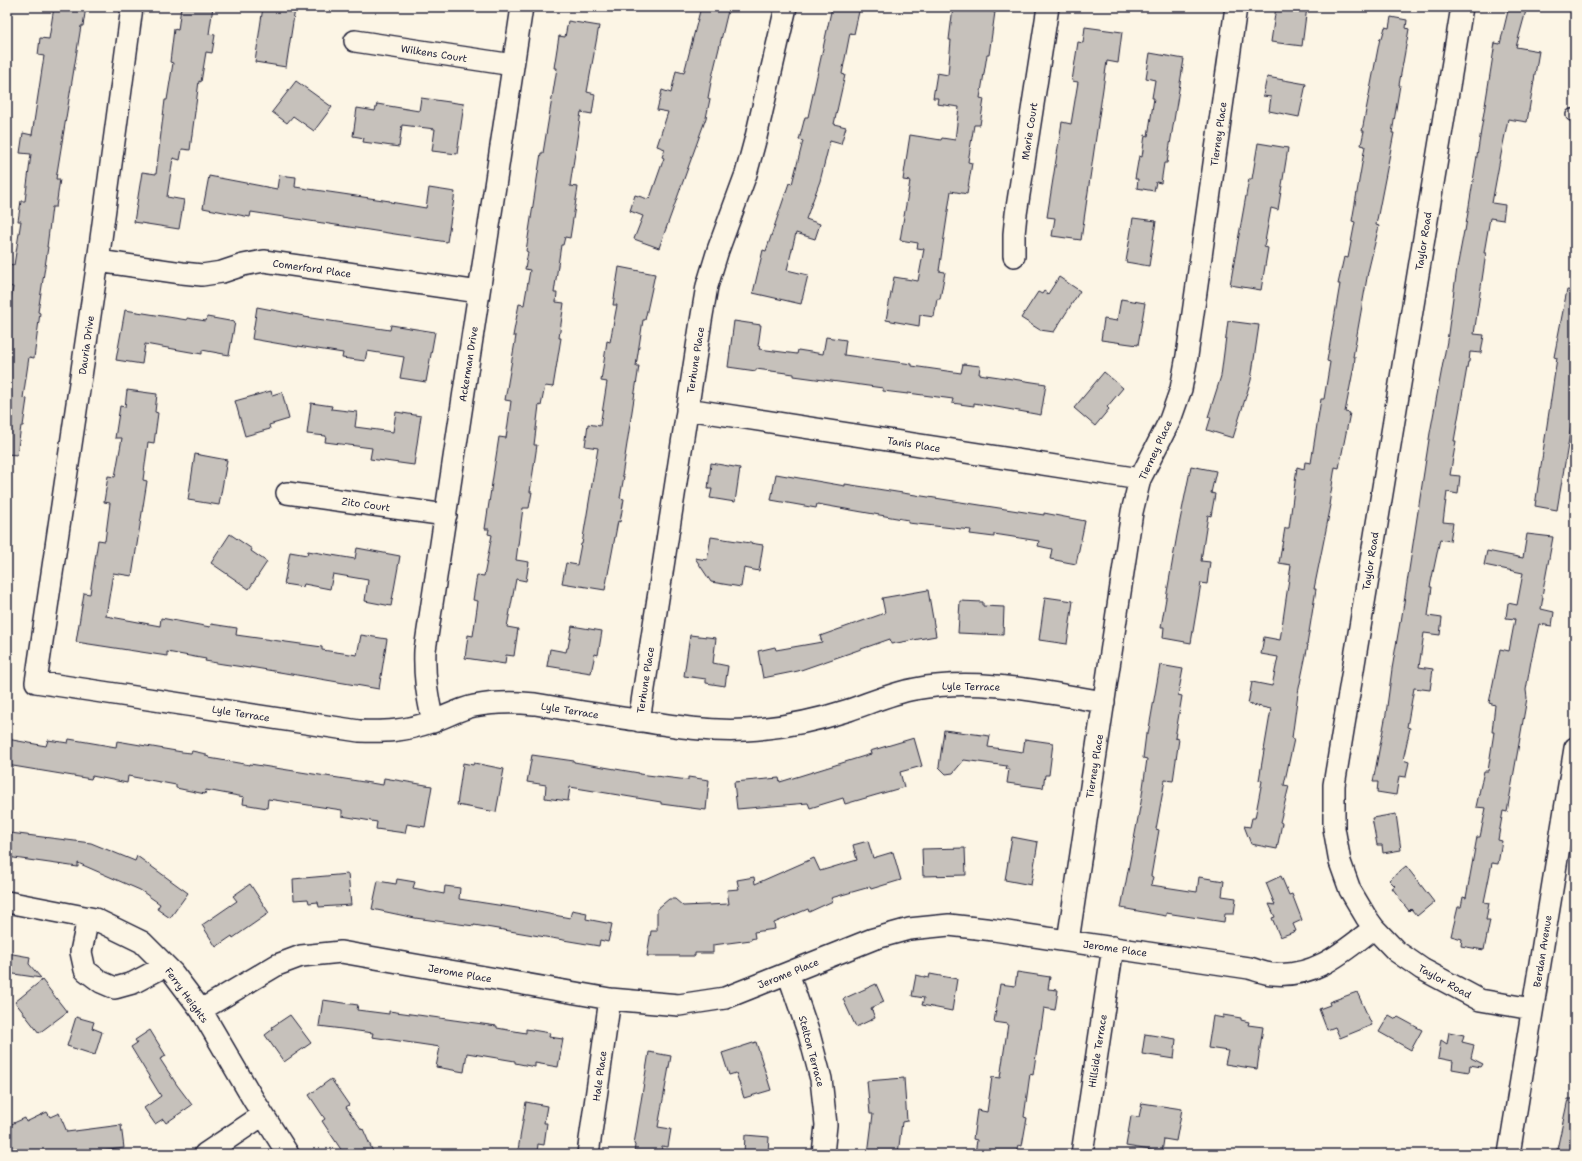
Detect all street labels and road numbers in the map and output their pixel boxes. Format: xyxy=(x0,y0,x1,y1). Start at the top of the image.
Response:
street label: Wilkens Court xyxy=(400,42,468,65)
street label: Marie Court xyxy=(1019,101,1040,161)
street label: Tierney Place xyxy=(1208,101,1229,167)
street label: Taylor Road xyxy=(1412,210,1435,271)
street label: Comerford Place xyxy=(272,257,352,280)
street label: Dauria Drive xyxy=(76,314,97,375)
street label: Ackerman Drive xyxy=(456,325,481,403)
street label: Terhune Place xyxy=(684,326,707,394)
street label: Tierney Place xyxy=(1136,418,1175,482)
street label: Tanis Place xyxy=(886,434,942,455)
street label: Zito Court xyxy=(341,495,391,514)
street label: Taylor Road xyxy=(1359,530,1382,591)
street label: Terhune Place xyxy=(634,646,657,714)
street label: Lyle Terrace xyxy=(942,679,1001,694)
street label: Lyle Terrace xyxy=(540,700,600,722)
street label: Lyle Terrace xyxy=(211,703,271,725)
street label: Tierney Place xyxy=(1083,733,1106,799)
street label: Berdan Avenue xyxy=(1530,914,1555,988)
street label: Jerome Place xyxy=(1082,938,1148,959)
street label: Jerome Place xyxy=(756,955,821,992)
street label: Jerome Place xyxy=(427,961,493,986)
street label: Taylor Road xyxy=(1416,961,1474,1002)
street label: Ferry Heights xyxy=(162,965,211,1026)
street label: Hillside Terrace xyxy=(1085,1013,1110,1089)
street label: Stelton Terrace xyxy=(796,1014,827,1089)
street label: Hale Place xyxy=(590,1050,610,1102)

